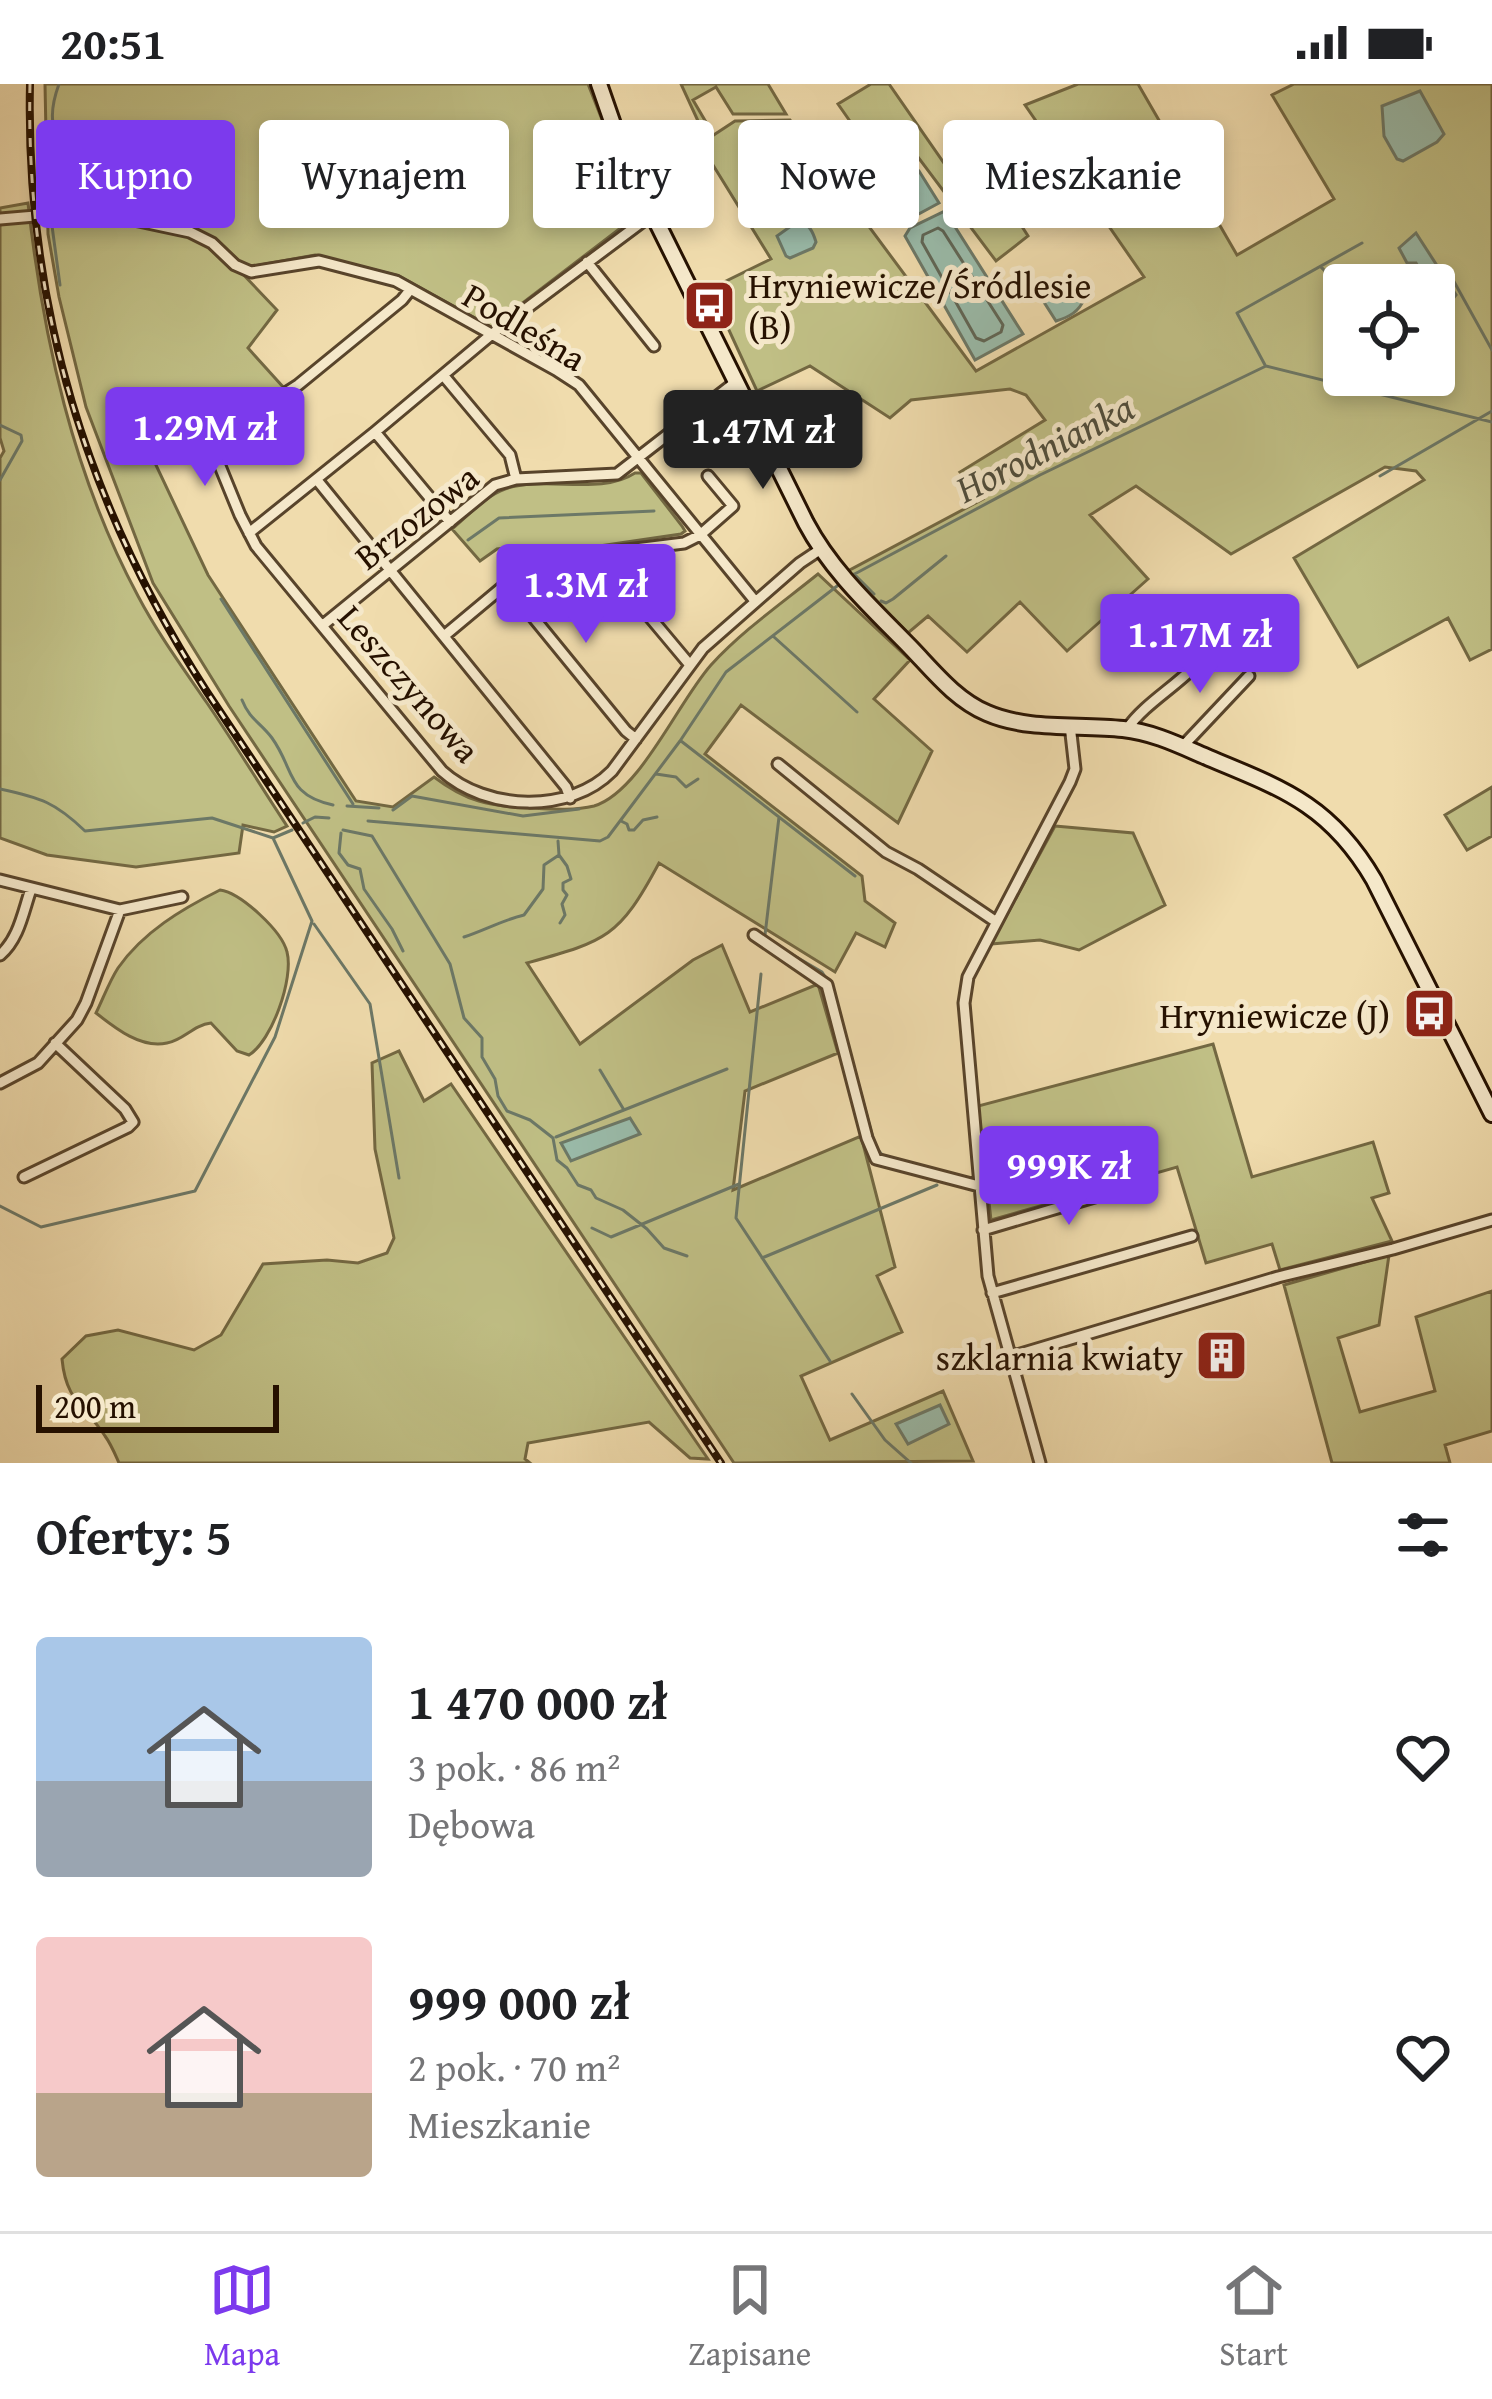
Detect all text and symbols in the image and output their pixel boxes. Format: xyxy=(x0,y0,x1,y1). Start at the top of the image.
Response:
text: 20:51 xyxy=(60,10,166,75)
chip: Kupno xyxy=(36,120,235,228)
chip: Wynajem xyxy=(259,120,509,228)
chip: Filtry xyxy=(533,120,714,228)
chip: Nowe xyxy=(738,120,919,228)
chip: Mieszkanie xyxy=(943,120,1224,228)
place label: Hryniewicze/Śródlesie (B) xyxy=(748,258,1091,352)
map controls xyxy=(1323,264,1455,396)
button: locate xyxy=(1323,264,1455,396)
street label: Podleśna xyxy=(453,268,597,384)
bus stop icon: Hryniewicze/Śródlesie (B) xyxy=(681,277,737,333)
water label: Horodnianka xyxy=(944,378,1143,517)
pin: 1.29M zł xyxy=(81,387,329,489)
pin: 1.47M zł xyxy=(639,390,887,492)
text: 1.29M zł xyxy=(132,397,278,454)
text: 1.47M zł xyxy=(690,400,836,457)
street label: Brzozowa xyxy=(343,450,489,582)
pin: 1.3M zł xyxy=(475,544,697,646)
text: 1.3M zł xyxy=(524,554,649,611)
street label: Leszczynowa xyxy=(326,592,494,774)
pin: 1.17M zł xyxy=(1076,594,1324,696)
text: 1.17M zł xyxy=(1127,604,1273,661)
bus stop icon: Hryniewicze (J) xyxy=(1401,986,1457,1042)
place label: Hryniewicze (J) xyxy=(1159,988,1390,1041)
pin: 999K zł xyxy=(958,1126,1180,1228)
text: 999K zł xyxy=(1006,1136,1132,1193)
building icon: szklarnia kwiaty xyxy=(1194,1328,1250,1384)
place label: szklarnia kwiaty xyxy=(936,1330,1183,1383)
scale bar xyxy=(36,1379,279,1432)
text: 200 m xyxy=(54,1382,136,1430)
text: Oferty: 5 xyxy=(36,1498,232,1573)
icon: filters xyxy=(1390,1502,1456,1568)
text: 1 470 000 zł xyxy=(408,1663,668,1738)
icon: home xyxy=(132,1685,276,1829)
icon: heart xyxy=(1390,1724,1456,1790)
text: 3 pok. · 86 m² xyxy=(408,1738,620,1795)
text: Dębowa xyxy=(408,1795,535,1852)
text: 999 000 zł xyxy=(408,1963,630,2038)
icon: home xyxy=(132,1985,276,2129)
icon: heart xyxy=(1390,2024,1456,2090)
text: 2 pok. · 70 m² xyxy=(408,2038,620,2095)
text: Mieszkanie xyxy=(408,2095,591,2152)
tab: Mapa xyxy=(204,2257,280,2377)
tab: Zapisane xyxy=(688,2257,811,2377)
tab: Start xyxy=(1219,2257,1288,2377)

